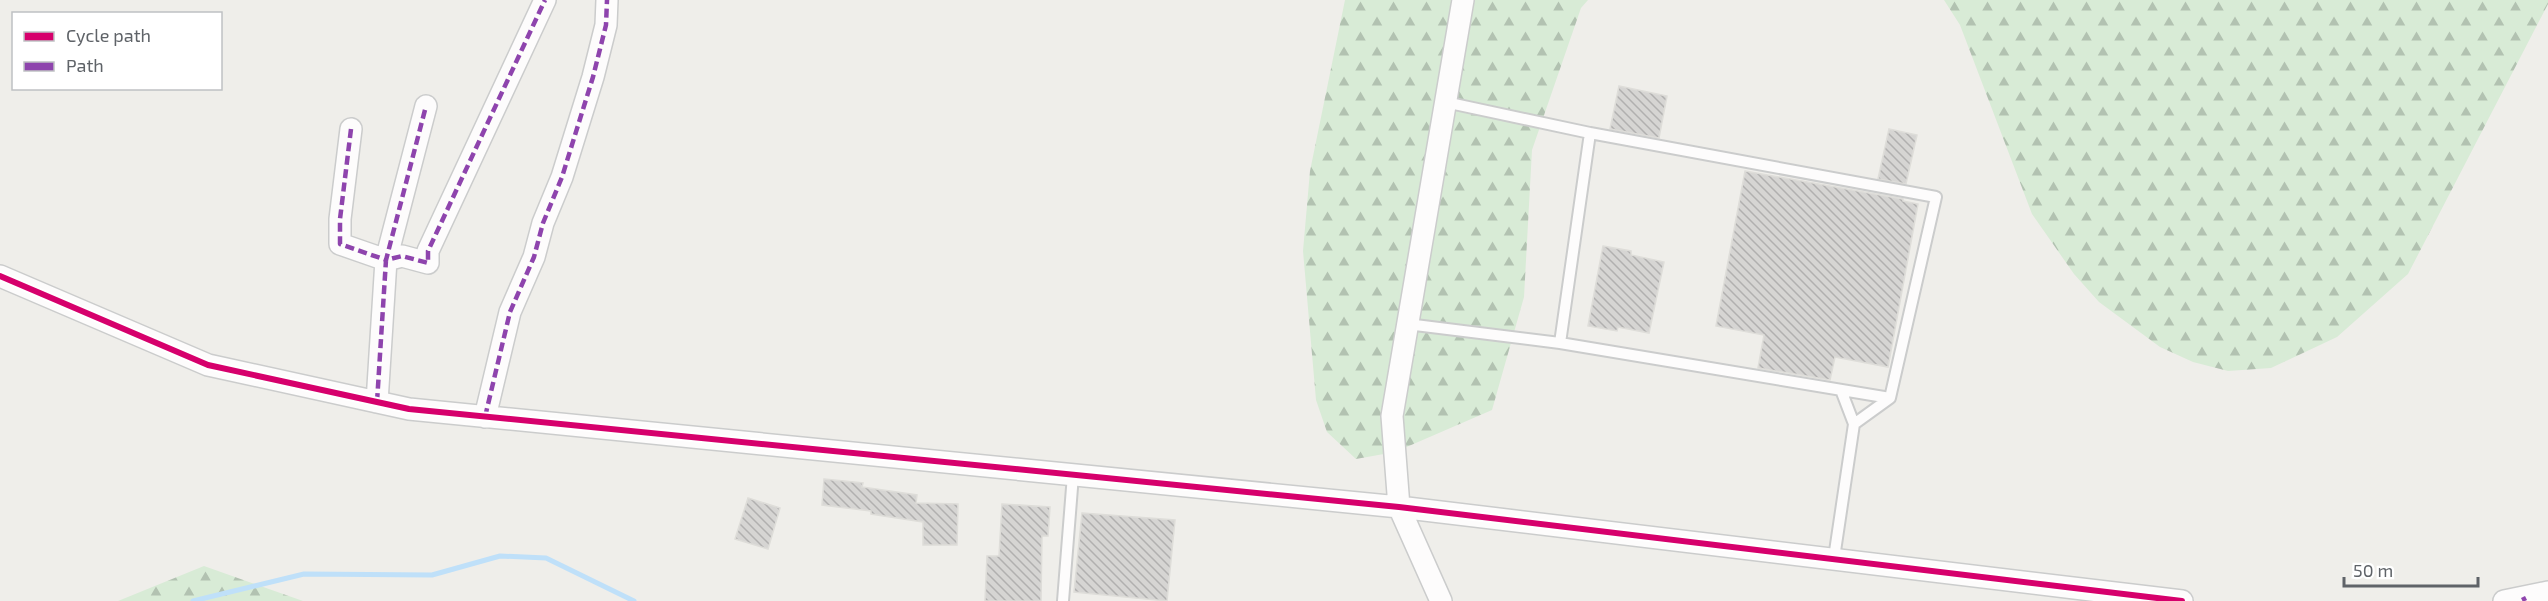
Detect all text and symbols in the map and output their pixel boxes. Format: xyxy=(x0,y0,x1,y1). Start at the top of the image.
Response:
legend xyxy=(12,12,222,90)
text: Cycle path xyxy=(66,24,151,46)
text: Path xyxy=(66,54,104,76)
scale bar xyxy=(2344,550,2478,588)
text: 50 m xyxy=(2353,559,2393,581)

